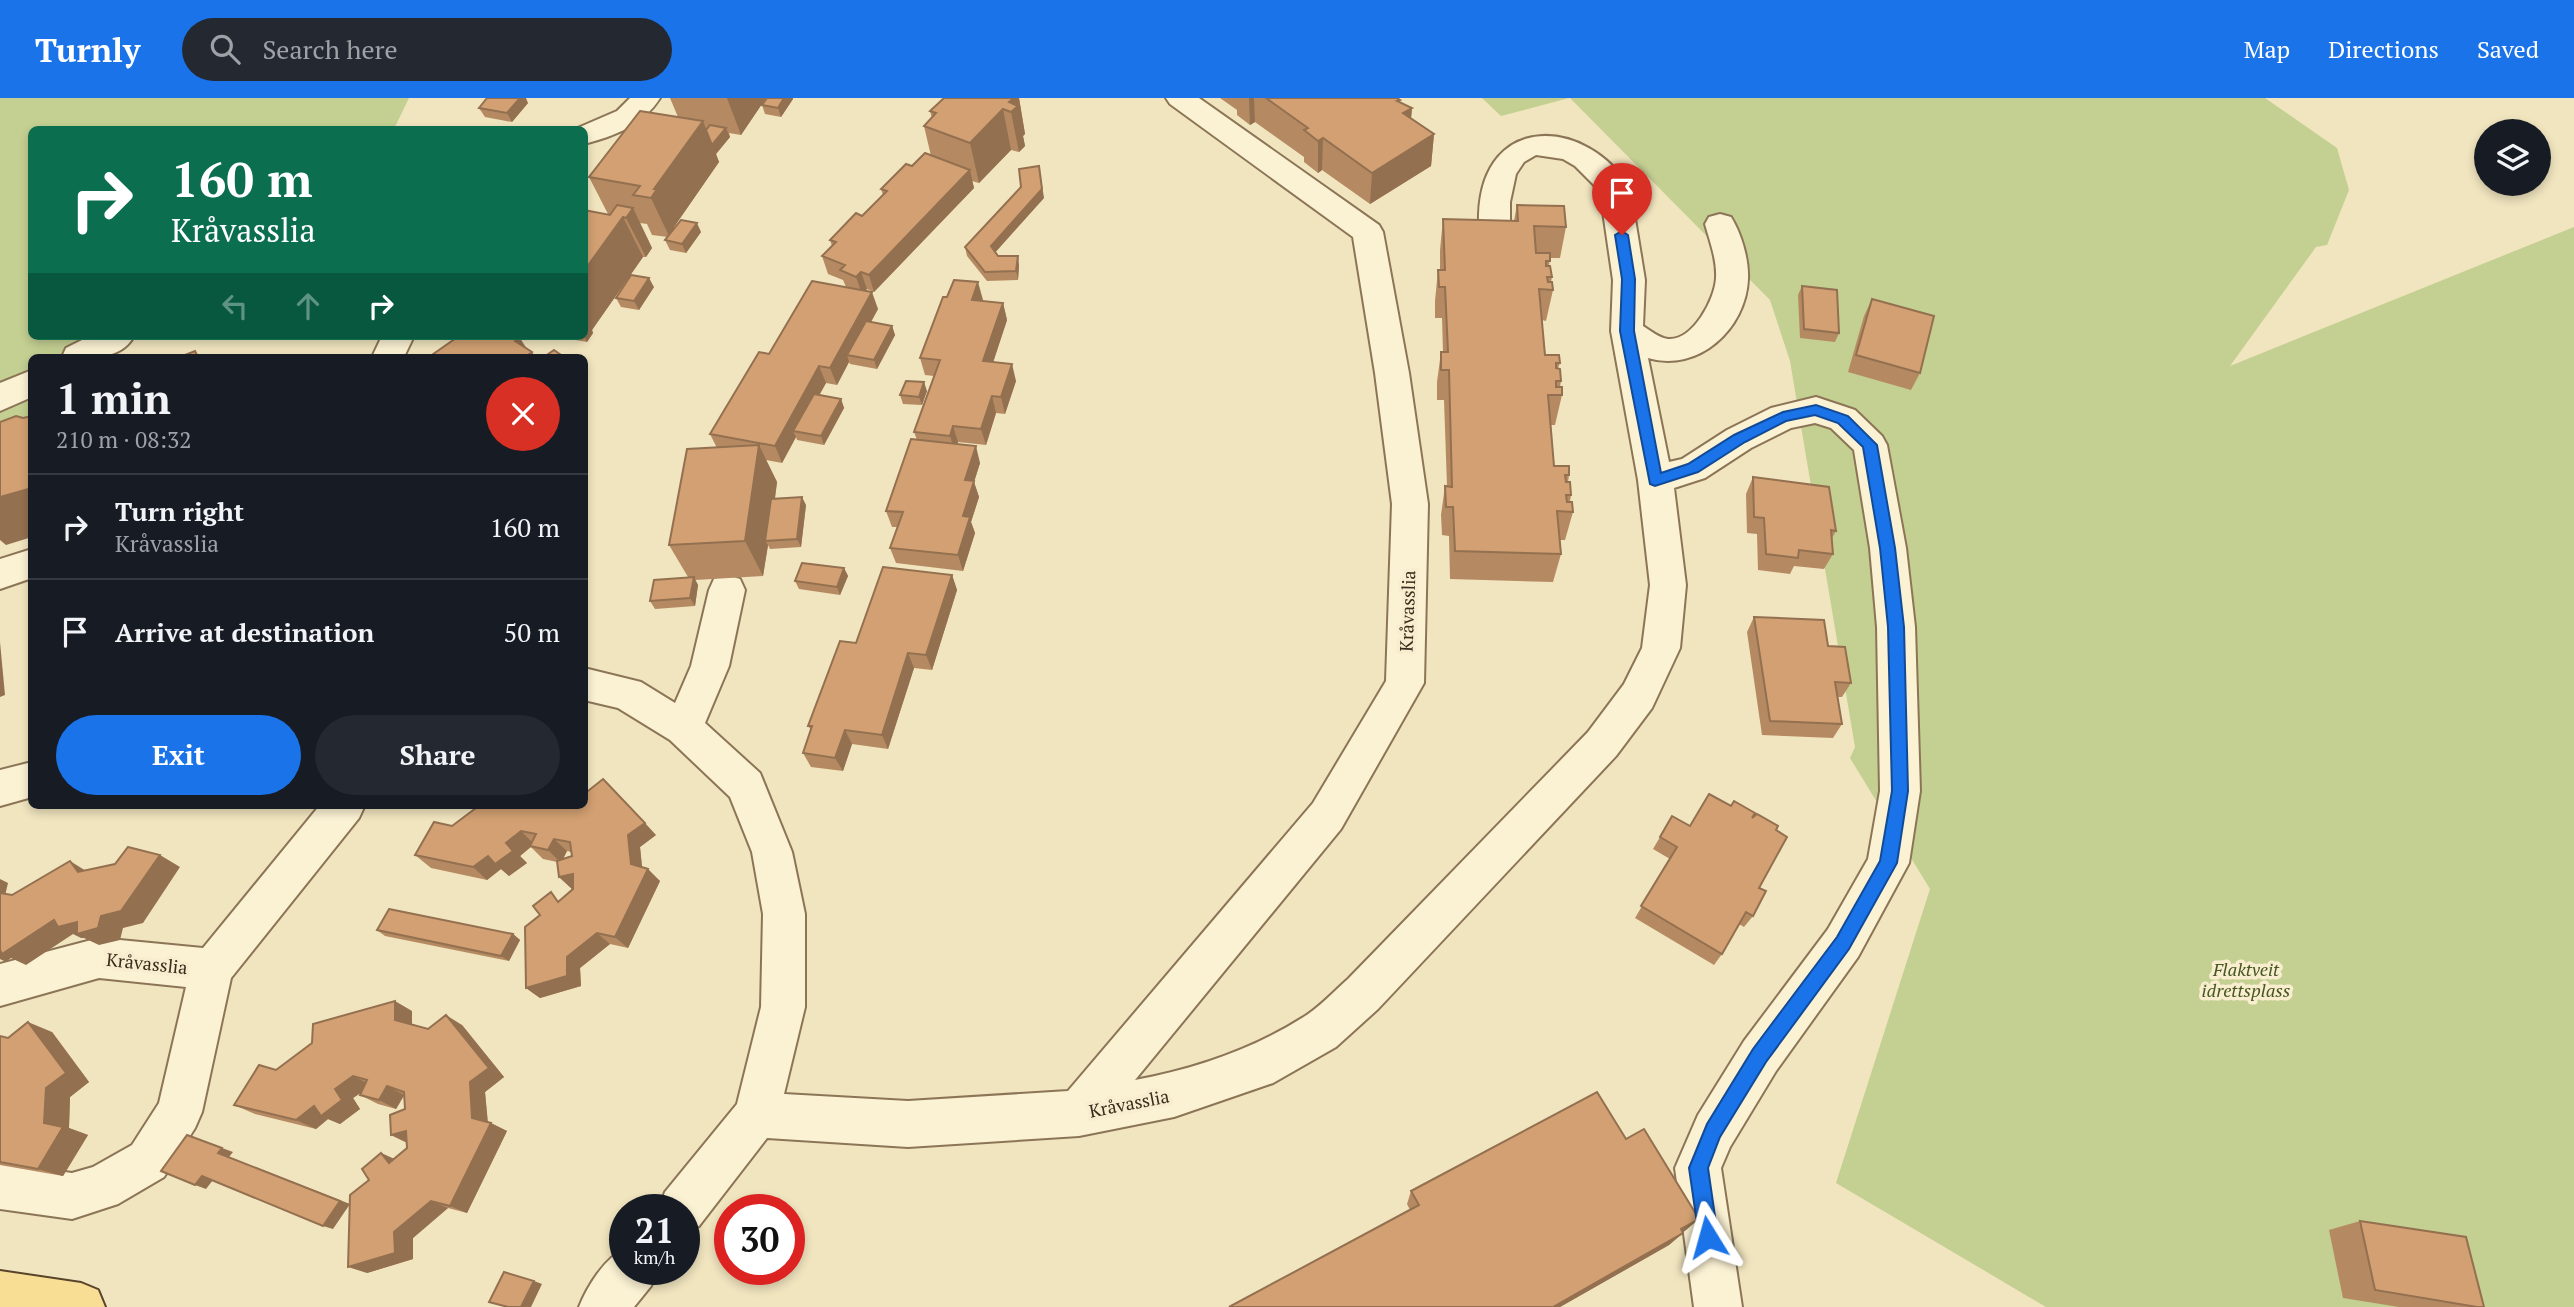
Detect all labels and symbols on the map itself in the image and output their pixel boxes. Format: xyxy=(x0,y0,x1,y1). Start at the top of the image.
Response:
pin xyxy=(1592,163,1652,235)
street label: Kråvasslia xyxy=(1394,570,1420,652)
street label: Kråvasslia xyxy=(105,947,189,979)
park label: Flaktveit idrettsplass xyxy=(2202,957,2290,1002)
street label: Kråvasslia xyxy=(1087,1083,1171,1123)
speed limit sign: 30 xyxy=(714,1194,805,1285)
position arrow xyxy=(1671,1200,1745,1274)

